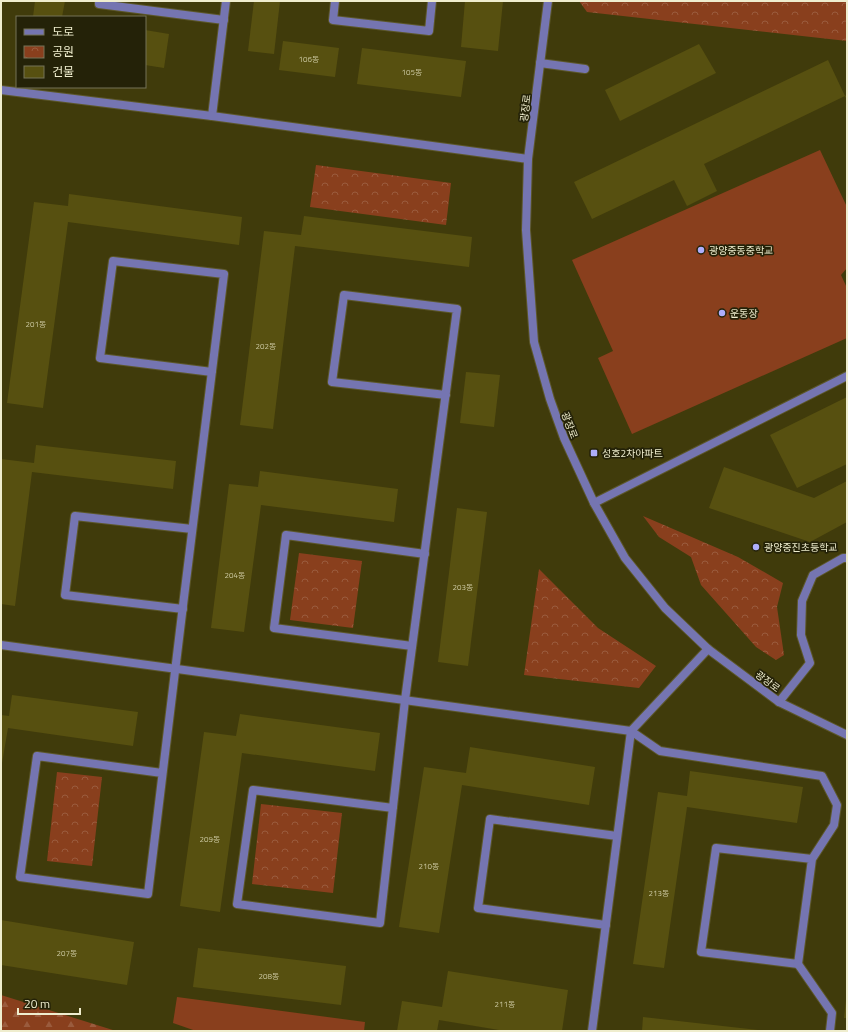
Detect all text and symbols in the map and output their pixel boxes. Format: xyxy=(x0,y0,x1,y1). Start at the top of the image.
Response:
legend xyxy=(16,16,146,88)
text: 도로 xyxy=(52,22,74,41)
text: 공원 xyxy=(52,42,74,61)
house number: 106동 xyxy=(299,53,319,65)
text: 건물 xyxy=(52,62,74,81)
house number: 105동 xyxy=(402,66,422,78)
street label: 광장로 xyxy=(516,93,535,123)
place label: 광양중동중학교 xyxy=(709,243,773,258)
marker: 광양중동중학교 xyxy=(696,245,706,255)
place label: 운동장 xyxy=(730,306,758,321)
marker: 운동장 xyxy=(717,308,727,318)
house number: 201동 xyxy=(26,318,46,330)
house number: 202동 xyxy=(256,340,276,352)
street label: 광장로 xyxy=(558,410,581,441)
place label: 성호2차아파트 xyxy=(602,446,663,461)
marker: 성호2차아파트 xyxy=(589,448,599,458)
place label: 광양중진초등학교 xyxy=(764,540,838,555)
marker: 광양중진초등학교 xyxy=(751,542,761,552)
house number: 204동 xyxy=(225,569,245,581)
house number: 203동 xyxy=(453,581,473,593)
street label: 광장로 xyxy=(752,667,783,696)
house number: 209동 xyxy=(200,833,220,845)
house number: 210동 xyxy=(419,860,439,872)
house number: 213동 xyxy=(649,887,669,899)
house number: 207동 xyxy=(57,947,77,959)
house number: 208동 xyxy=(259,970,279,982)
scale bar xyxy=(18,990,80,1016)
text: 20 m xyxy=(24,994,50,1013)
house number: 211동 xyxy=(495,998,515,1010)

